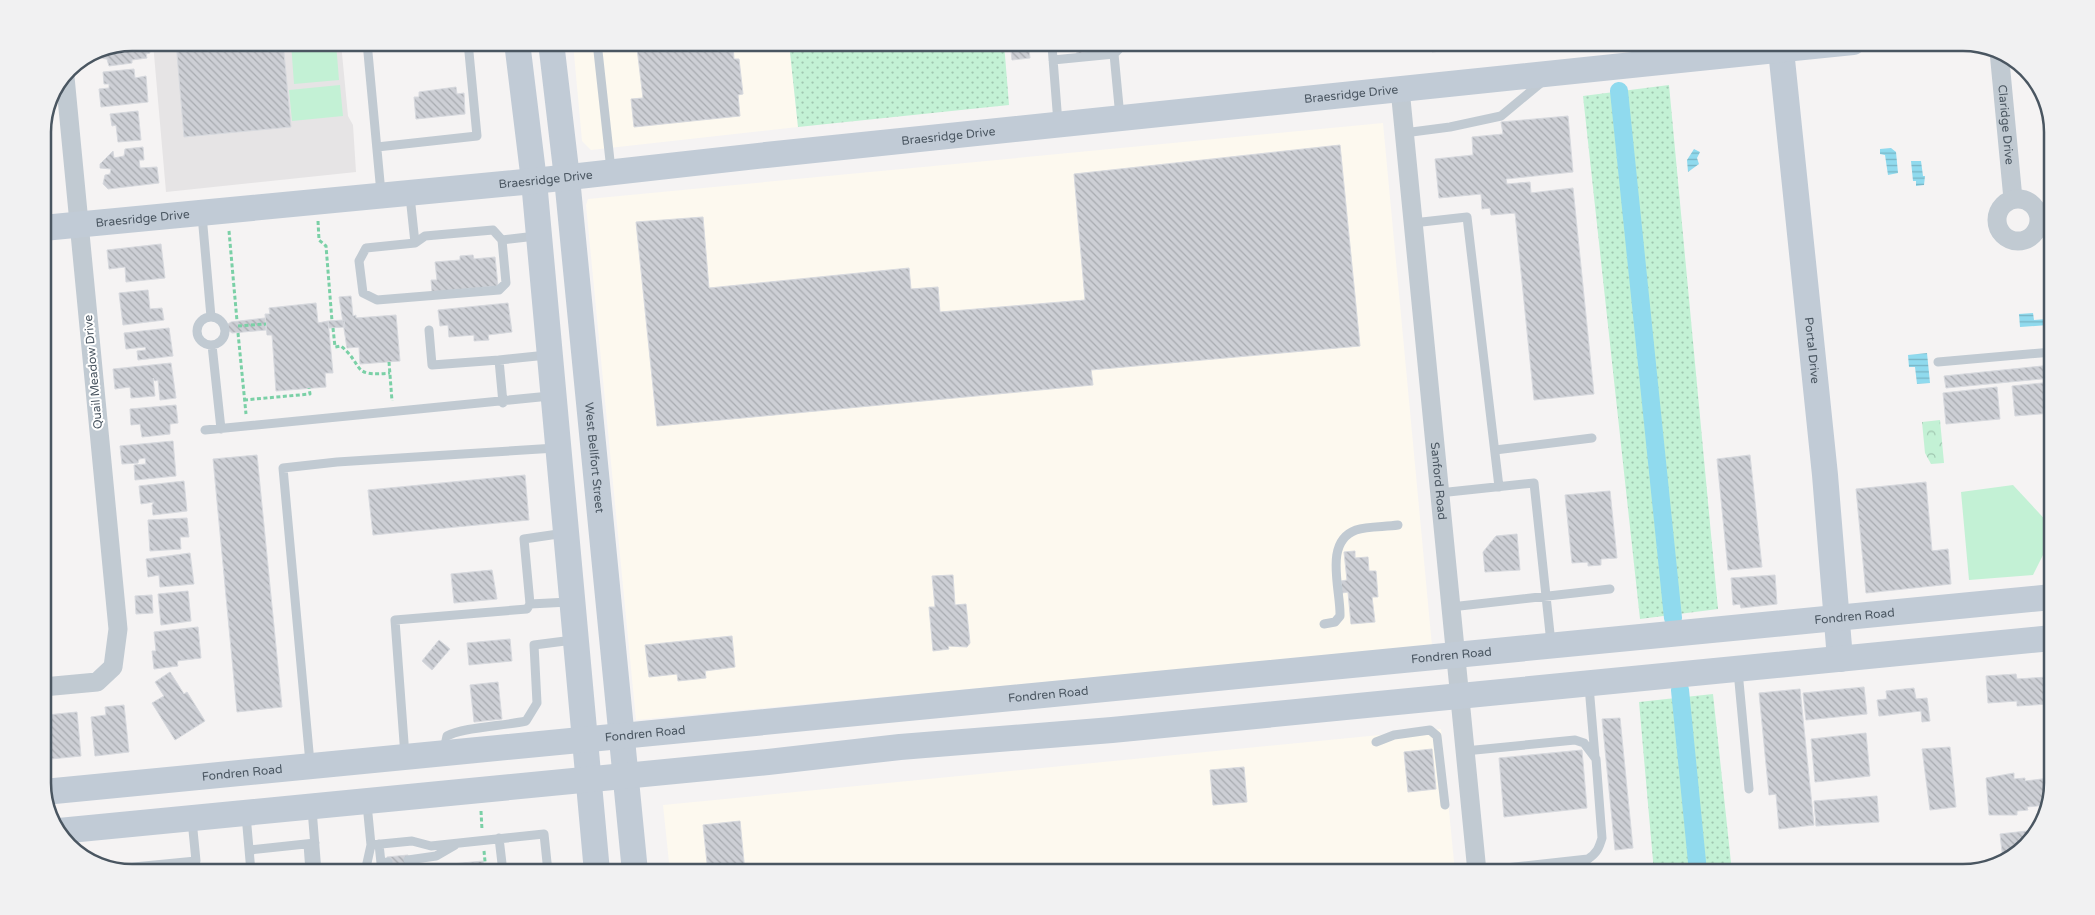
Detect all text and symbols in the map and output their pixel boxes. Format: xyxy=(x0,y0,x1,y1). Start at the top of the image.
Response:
street label: Braesridge Drive xyxy=(1303,82,1399,106)
street label: Claridge Drive xyxy=(1995,84,2017,166)
street label: Braesridge Drive xyxy=(901,124,996,148)
street label: Braesridge Drive xyxy=(498,167,594,191)
street label: Braesridge Drive xyxy=(95,207,190,230)
street label: Quail Meadow Drive xyxy=(81,314,105,430)
street label: Portal Drive xyxy=(1802,316,1823,385)
street label: West Bellfort Street xyxy=(582,402,607,514)
street label: Sanford Road xyxy=(1428,442,1449,521)
street label: Fondren Road xyxy=(1814,605,1895,627)
street label: Fondren Road xyxy=(1410,644,1492,666)
street label: Fondren Road xyxy=(1007,684,1089,705)
street label: Fondren Road xyxy=(604,723,686,744)
street label: Fondren Road xyxy=(201,762,283,784)

